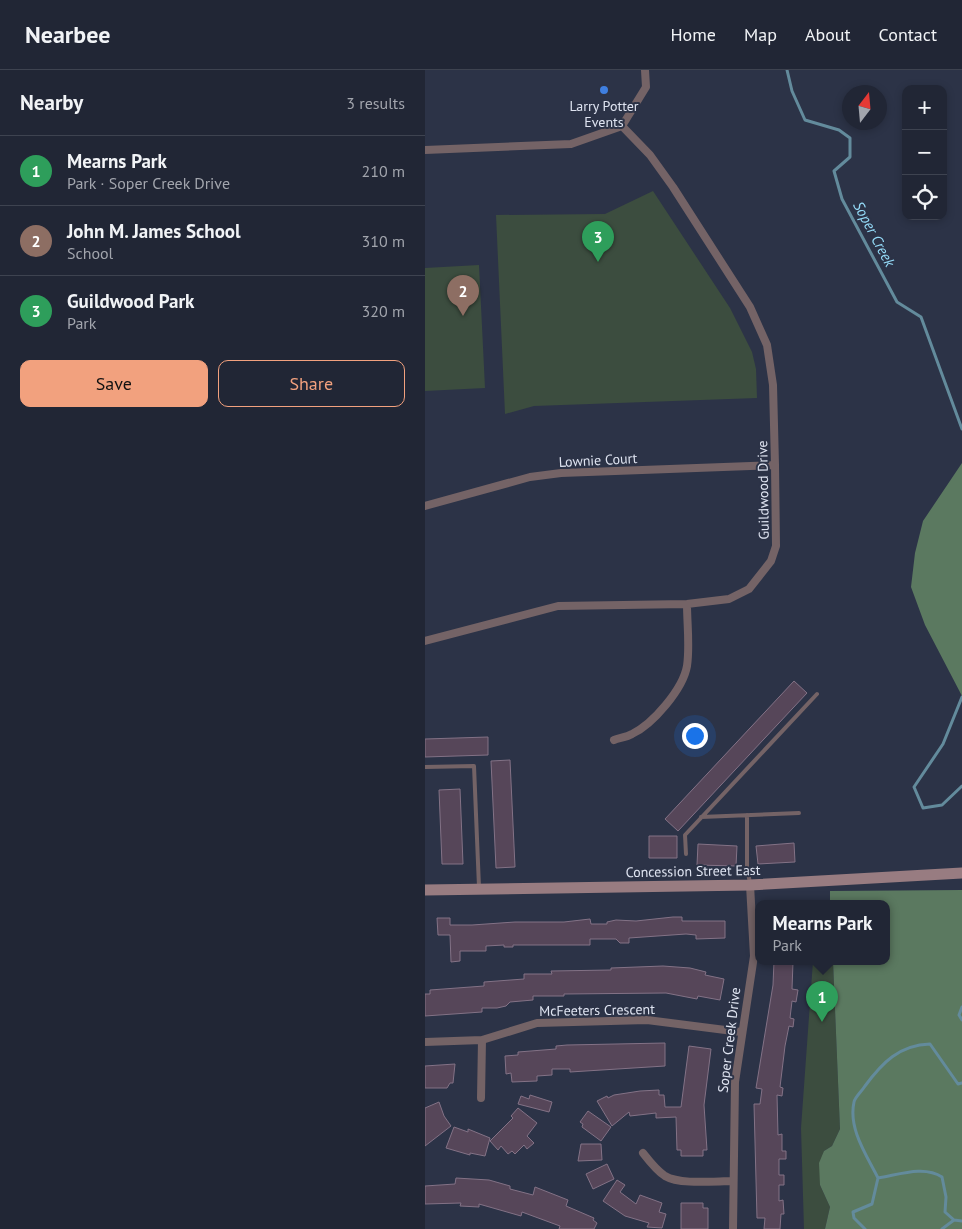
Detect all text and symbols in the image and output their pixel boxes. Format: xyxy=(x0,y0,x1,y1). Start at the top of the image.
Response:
text: Nearbee xyxy=(25,19,110,50)
text: Home xyxy=(670,23,716,46)
text: Map xyxy=(744,23,777,46)
text: About xyxy=(805,23,851,46)
text: Contact xyxy=(879,23,937,46)
marker: Larry Potter Events xyxy=(598,84,610,96)
north arrow xyxy=(842,85,887,130)
map controls xyxy=(902,85,947,220)
button: + xyxy=(902,85,947,130)
text: Nearby xyxy=(20,89,83,116)
text: 3 results xyxy=(346,93,405,113)
place label: Larry Potter Events xyxy=(569,97,639,131)
button: − xyxy=(902,130,947,175)
text: Mearns Park xyxy=(67,149,167,173)
text: 1 xyxy=(31,161,41,181)
text: 210 m xyxy=(362,161,405,181)
text: Park · Soper Creek Drive xyxy=(67,173,230,193)
button: locate xyxy=(902,175,947,220)
water label: Soper Creek xyxy=(849,198,900,271)
text: John M. James School xyxy=(67,219,241,243)
pin: 3 xyxy=(582,221,614,262)
text: 2 xyxy=(31,231,41,251)
text: 310 m xyxy=(362,231,405,251)
text: School xyxy=(67,243,113,263)
pin: 2 xyxy=(447,275,479,316)
text: Guildwood Park xyxy=(67,289,194,313)
text: 3 xyxy=(31,301,41,321)
text: 320 m xyxy=(362,301,405,321)
text: Park xyxy=(67,313,96,333)
button: Save xyxy=(20,360,208,407)
button: Share xyxy=(218,360,405,407)
street label: Guildwood Drive xyxy=(753,440,773,540)
street label: Lownie Court xyxy=(558,449,638,471)
your location xyxy=(682,723,708,749)
street label: Concession Street East xyxy=(625,861,761,881)
popup xyxy=(755,900,890,965)
text: Mearns Park xyxy=(773,911,872,935)
text: Park xyxy=(773,935,802,955)
pin: 1 xyxy=(806,981,838,1022)
street label: Soper Creek Drive xyxy=(714,986,744,1094)
street label: McFeeters Crescent xyxy=(539,1000,655,1020)

